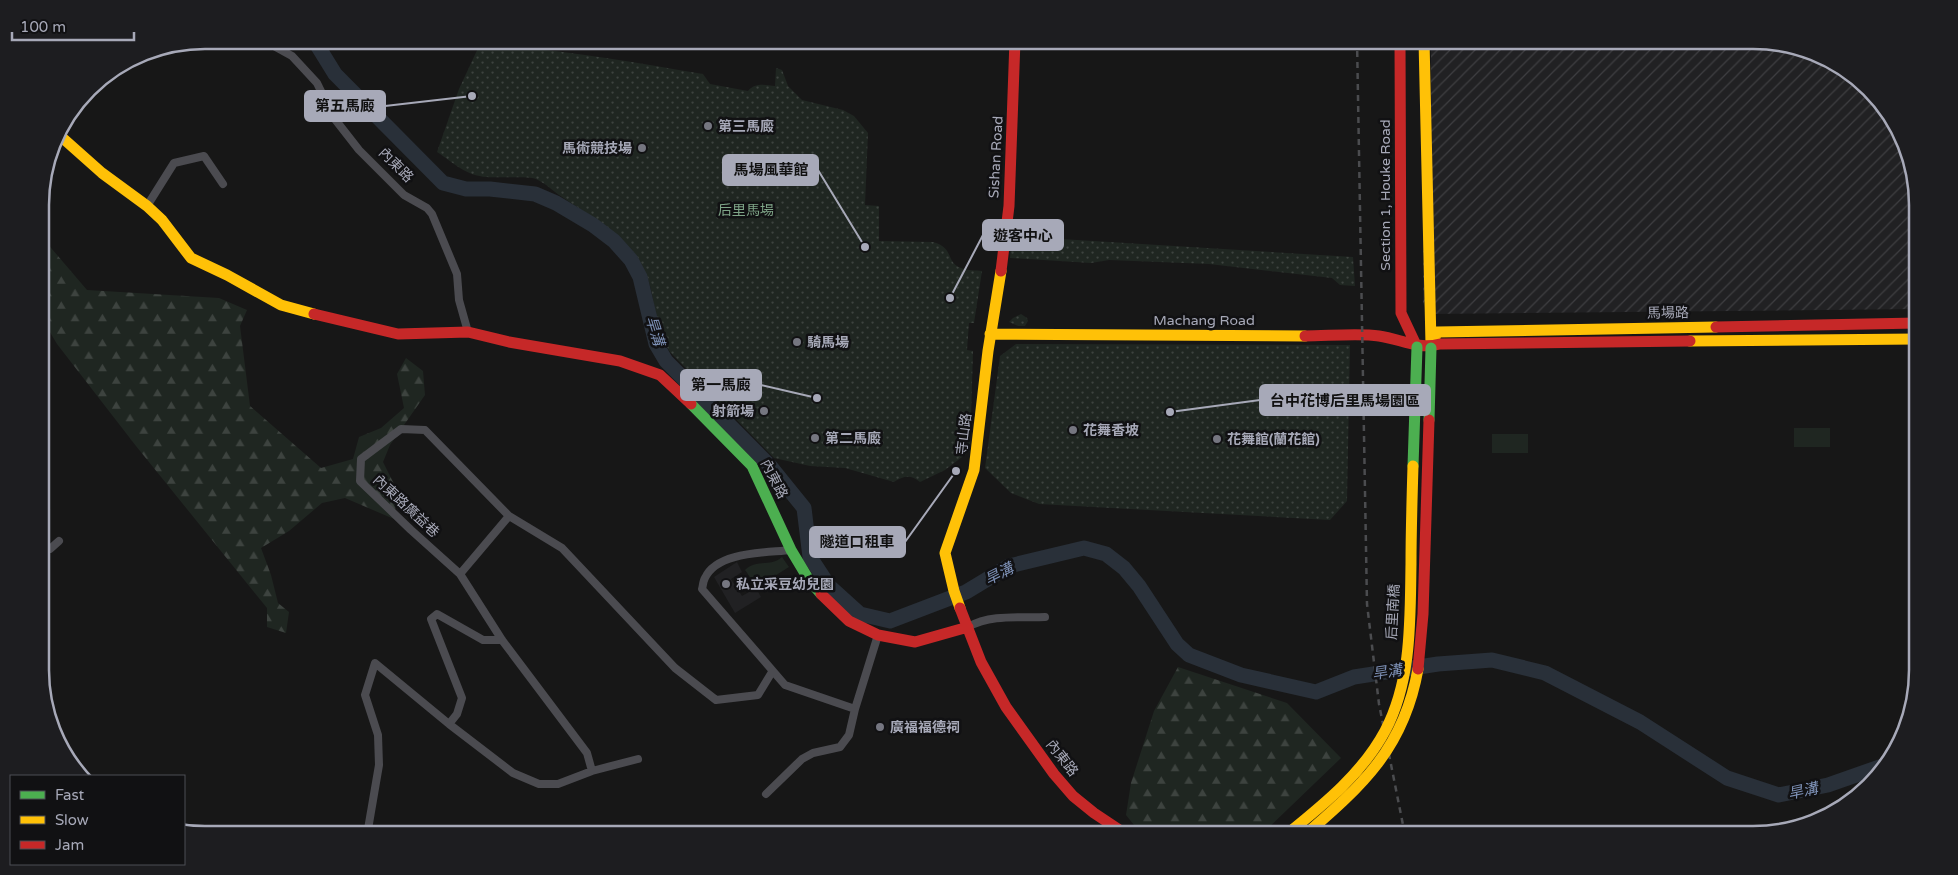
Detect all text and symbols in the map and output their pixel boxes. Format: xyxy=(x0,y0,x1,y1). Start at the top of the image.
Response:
scale bar xyxy=(12,10,135,42)
text: 100 m xyxy=(20,18,66,36)
callout: 第五馬廄 xyxy=(305,91,385,121)
text: 第五馬廄 xyxy=(315,97,375,115)
street label: Sishan Road xyxy=(985,115,1007,199)
place label: 第三馬廄 xyxy=(718,118,774,135)
street label: Section 1, Houke Road xyxy=(1377,119,1394,271)
marker: 第三馬廄 xyxy=(702,120,714,132)
place label: 馬術競技場 xyxy=(562,140,632,157)
marker: 馬術競技場 xyxy=(636,142,648,154)
street label: 內東路 xyxy=(375,144,417,186)
callout: 馬場風華館 xyxy=(723,155,818,185)
text: 馬場風華館 xyxy=(733,161,809,179)
park label: 后里馬場 xyxy=(718,202,774,219)
callout: 遊客中心 xyxy=(983,220,1063,250)
text: 遊客中心 xyxy=(993,227,1053,245)
street label: 馬場路 xyxy=(1647,304,1689,322)
street label: Machang Road xyxy=(1153,312,1255,329)
water label: 旱溝 xyxy=(642,314,669,350)
place label: 騎馬場 xyxy=(807,334,849,351)
marker: 騎馬場 xyxy=(791,336,803,348)
callout: 第一馬廄 xyxy=(681,370,761,400)
text: 第一馬廄 xyxy=(691,376,751,394)
callout: 台中花博后里馬場園區 xyxy=(1260,385,1430,415)
text: 台中花博后里馬場園區 xyxy=(1270,392,1420,410)
place label: 射箭場 xyxy=(712,403,754,420)
marker: 射箭場 xyxy=(758,405,770,417)
street label: 寺山路 xyxy=(953,412,975,456)
place label: 花舞香坡 xyxy=(1083,422,1139,439)
marker: 花舞香坡 xyxy=(1067,424,1079,436)
place label: 第二馬廄 xyxy=(825,430,881,447)
place label: 花舞館(蘭花館) xyxy=(1227,431,1320,448)
marker: 第二馬廄 xyxy=(809,432,821,444)
marker: 花舞館(蘭花館) xyxy=(1211,433,1223,445)
street label: 內東路 xyxy=(757,456,791,502)
street label: 內東路廣益巷 xyxy=(369,471,443,541)
callout: 隧道口租車 xyxy=(810,527,905,557)
text: 隧道口租車 xyxy=(819,533,895,551)
water label: 旱溝 xyxy=(982,558,1018,589)
place label: 私立采豆幼兒園 xyxy=(736,576,834,593)
marker: 私立采豆幼兒園 xyxy=(720,578,732,590)
street label: 后里南橋 xyxy=(1383,584,1403,640)
water label: 旱溝 xyxy=(1371,660,1405,683)
place label: 廣福福德祠 xyxy=(890,719,960,736)
marker: 廣福福德祠 xyxy=(874,721,886,733)
street label: 內東路 xyxy=(1042,736,1082,780)
legend xyxy=(10,775,185,865)
water label: 旱溝 xyxy=(1786,779,1821,803)
text: Fast xyxy=(55,786,85,804)
text: Slow xyxy=(55,811,89,829)
text: Jam xyxy=(55,836,84,854)

